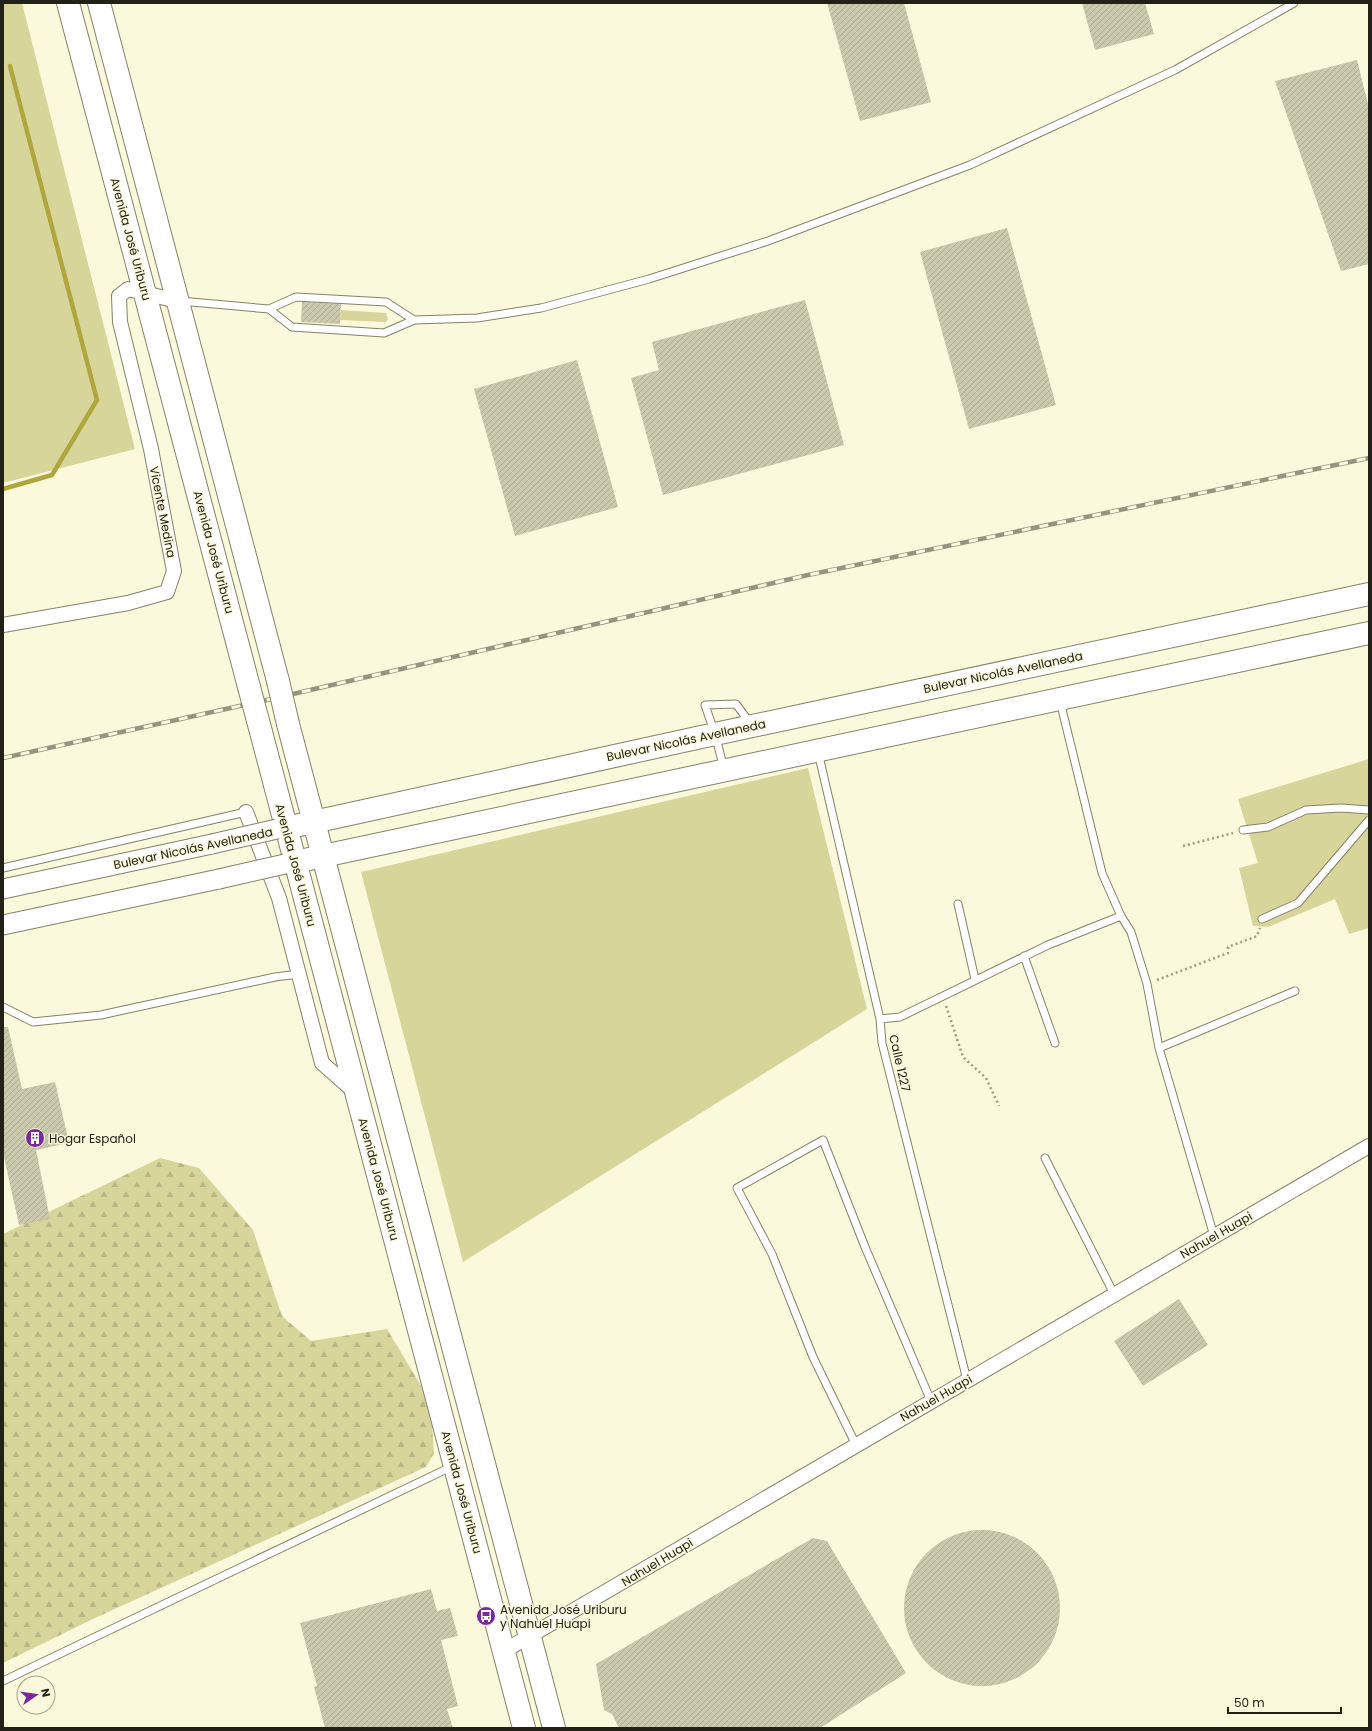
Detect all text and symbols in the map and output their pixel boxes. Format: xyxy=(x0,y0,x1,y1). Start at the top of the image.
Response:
street label: Avenida José Uriburu xyxy=(106,176,156,302)
street label: Vicente Medina xyxy=(146,465,180,559)
street label: Avenida José Uriburu xyxy=(189,489,239,615)
street label: Bulevar Nicolás Avellaneda xyxy=(922,647,1084,697)
street label: Bulevar Nicolás Avellaneda xyxy=(605,715,767,765)
street label: Avenida José Uriburu xyxy=(271,802,321,928)
street label: Bulevar Nicolás Avellaneda xyxy=(112,823,274,873)
street label: Calle 1227 xyxy=(885,1033,915,1094)
street label: Avenida José Uriburu xyxy=(354,1116,404,1242)
building icon: Hogar Español xyxy=(24,1127,46,1149)
place label: Hogar Español xyxy=(49,1130,136,1147)
street label: Nahuel Huapi xyxy=(1177,1207,1255,1263)
street label: Nahuel Huapi xyxy=(897,1370,975,1426)
street label: Avenida José Uriburu xyxy=(437,1429,487,1555)
street label: Nahuel Huapi xyxy=(618,1534,696,1590)
place label: Avenida José Uriburu y Nahuel Huapi xyxy=(500,1601,627,1632)
bus stop icon: Avenida José Uriburu y Nahuel Huapi xyxy=(475,1605,497,1627)
north arrow xyxy=(16,1675,56,1715)
text: N xyxy=(37,1687,54,1699)
scale bar xyxy=(1228,1689,1341,1715)
text: 50 m xyxy=(1234,1694,1265,1711)

